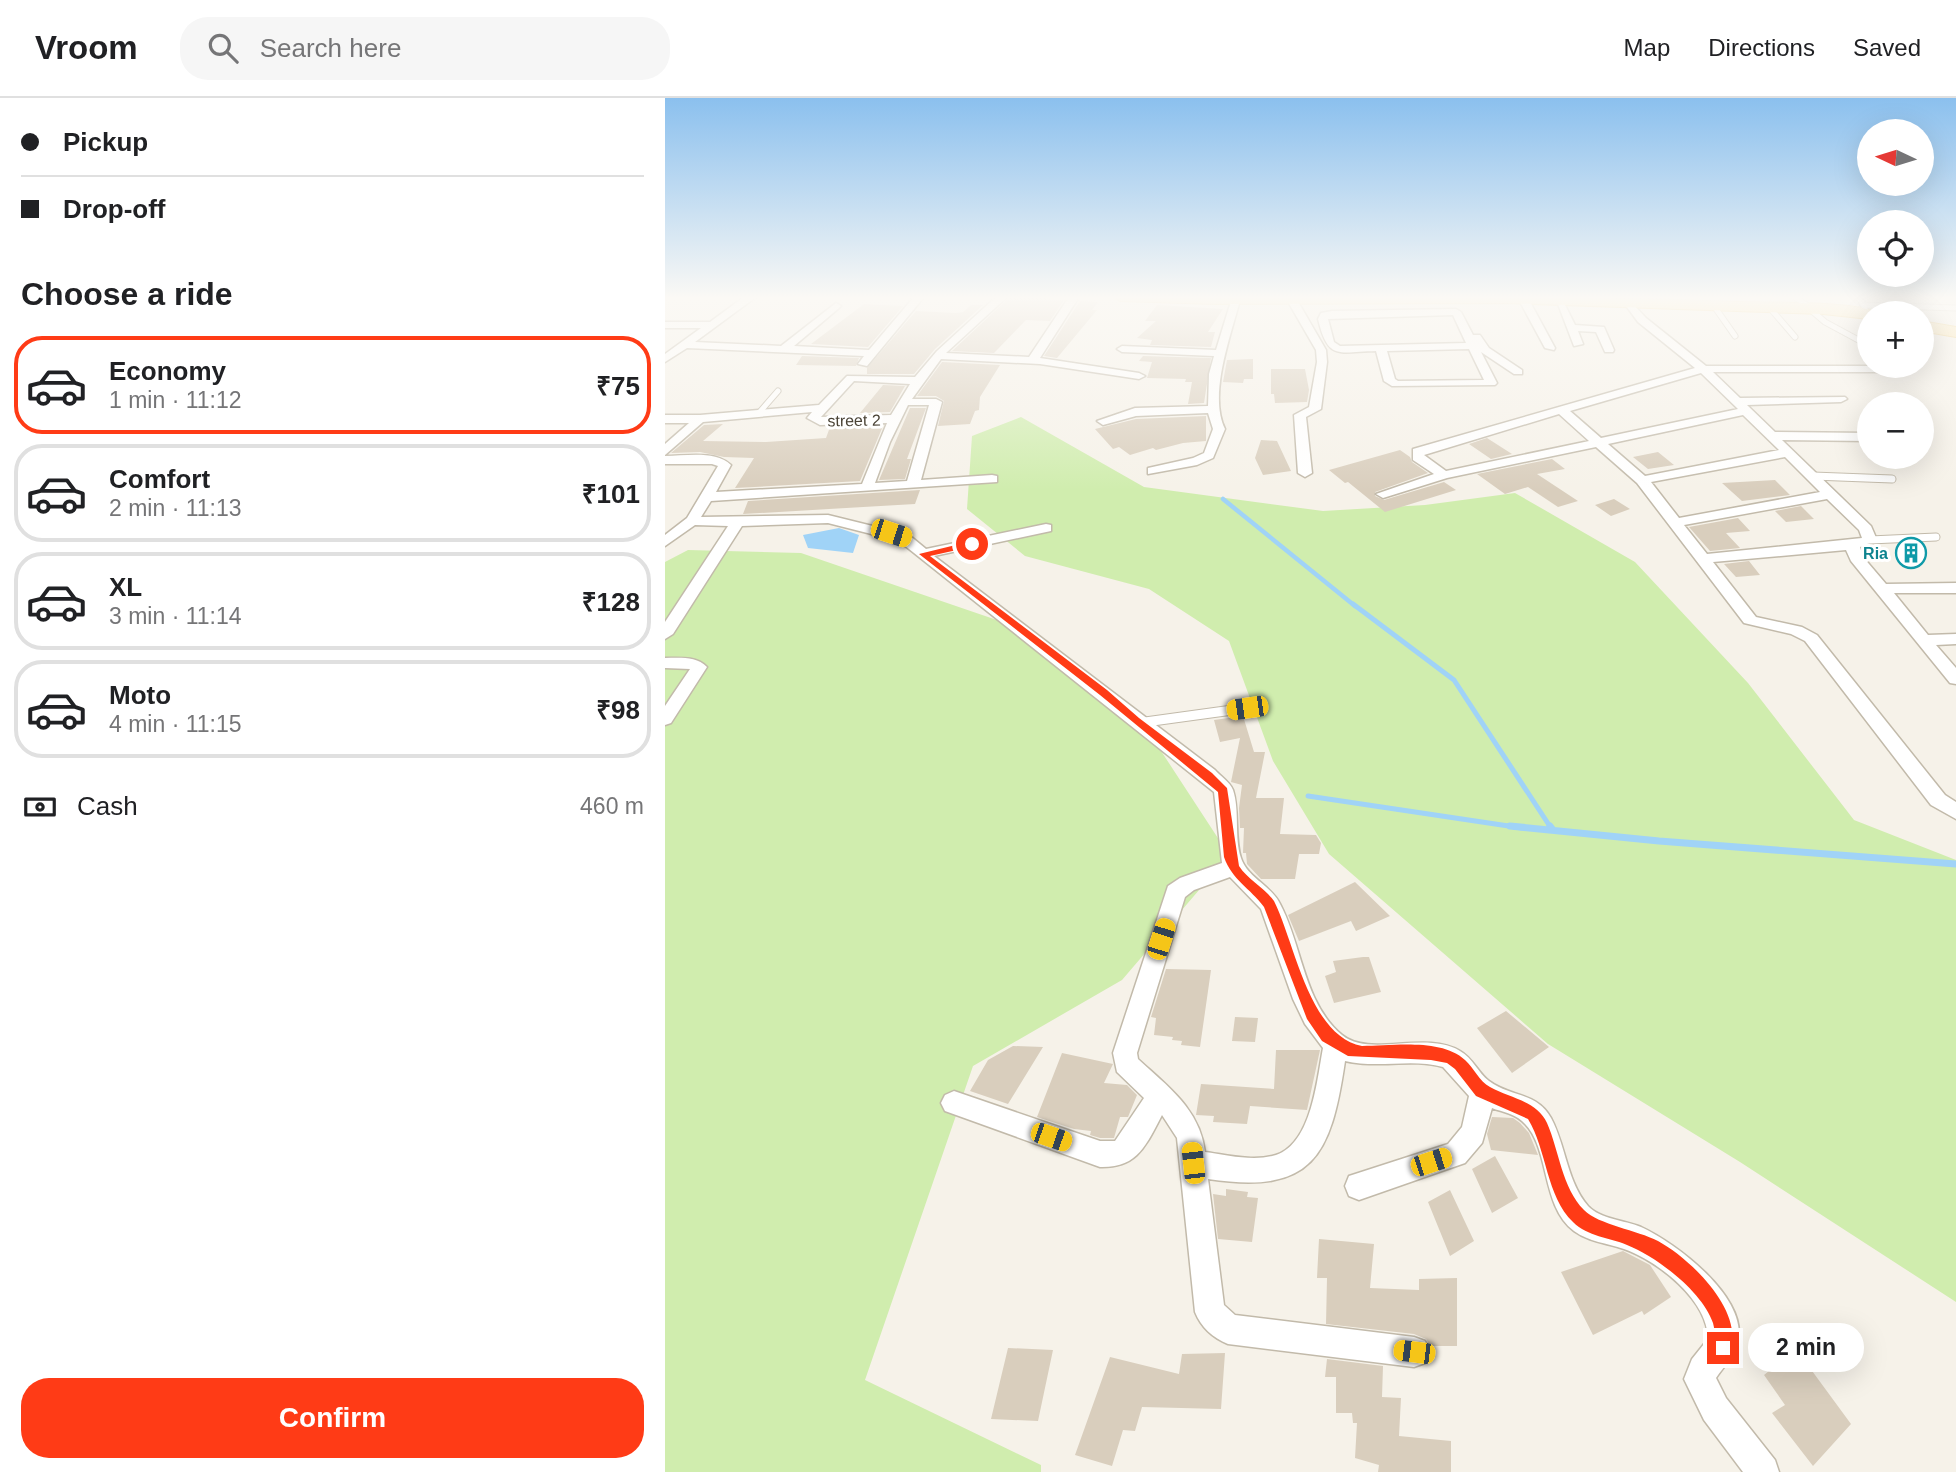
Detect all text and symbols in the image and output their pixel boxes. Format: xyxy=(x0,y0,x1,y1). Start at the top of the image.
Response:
search box xyxy=(180,17,670,80)
text: Vroom xyxy=(35,29,138,66)
icon: search xyxy=(204,29,242,67)
text: Search here xyxy=(260,33,401,63)
text: Map xyxy=(1624,34,1670,61)
text: Directions xyxy=(1708,34,1815,61)
text: Saved xyxy=(1853,34,1921,61)
north arrow xyxy=(1857,119,1934,196)
map controls xyxy=(1857,119,1934,469)
text: Pickup xyxy=(63,127,148,157)
text: Drop-off xyxy=(63,194,166,224)
button: locate xyxy=(1857,210,1934,287)
text: Choose a ride xyxy=(21,276,233,312)
button: + xyxy=(1857,301,1934,378)
icon: car xyxy=(25,354,88,417)
text: Economy xyxy=(109,356,226,386)
text: ₹75 xyxy=(596,371,640,401)
text: 1 min · 11:12 xyxy=(109,387,242,413)
button: − xyxy=(1857,392,1934,469)
street label: street 2 xyxy=(827,412,881,429)
icon: car xyxy=(25,462,88,525)
text: Comfort xyxy=(109,464,210,494)
text: ₹101 xyxy=(582,479,640,509)
text: 2 min · 11:13 xyxy=(109,495,242,521)
car xyxy=(868,517,915,549)
route start xyxy=(956,528,988,560)
building icon: Ria xyxy=(1894,536,1928,570)
place label: Ria xyxy=(1863,545,1888,562)
icon: car xyxy=(25,570,88,633)
text: XL xyxy=(109,572,142,602)
text: ₹128 xyxy=(582,587,640,617)
text: 3 min · 11:14 xyxy=(109,603,242,629)
icon: car xyxy=(25,678,88,741)
text: Moto xyxy=(109,680,171,710)
text: ₹98 xyxy=(596,695,640,725)
car xyxy=(1225,695,1270,721)
text: 4 min · 11:15 xyxy=(109,711,242,737)
icon: cash xyxy=(21,788,59,826)
text: Cash xyxy=(77,791,138,821)
text: 460 m xyxy=(580,793,644,819)
car xyxy=(1145,916,1178,962)
car xyxy=(1028,1120,1075,1154)
car xyxy=(1181,1141,1206,1185)
car xyxy=(1408,1146,1455,1178)
callout: 2 min xyxy=(1747,1324,1863,1372)
route end xyxy=(1707,1332,1739,1364)
text: 2 min xyxy=(1776,1334,1836,1360)
car xyxy=(1392,1339,1437,1365)
button: Confirm xyxy=(21,1378,644,1458)

